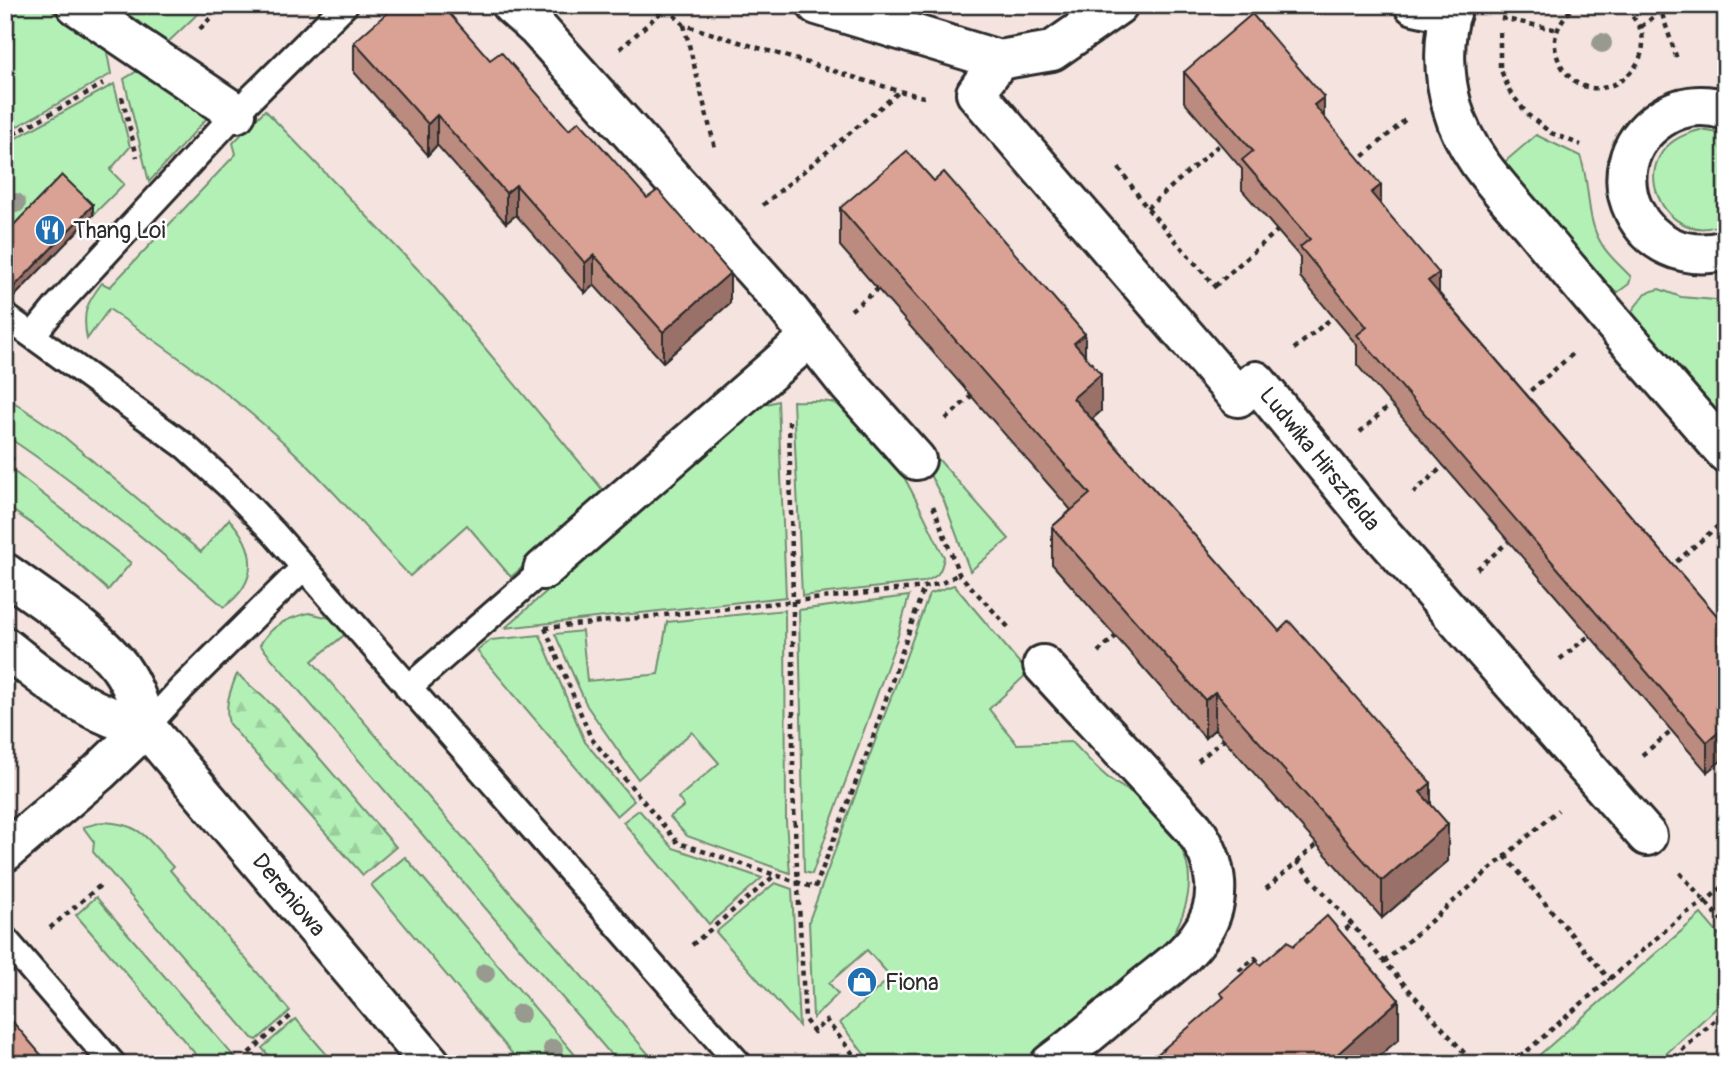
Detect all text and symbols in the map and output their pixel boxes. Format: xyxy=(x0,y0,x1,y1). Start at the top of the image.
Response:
restaurant icon: Thang Loi xyxy=(33,213,67,247)
place label: Thang Loi xyxy=(73,216,166,245)
street label: Ludwika Hirszfelda xyxy=(1253,381,1387,537)
street label: Dereniowa xyxy=(246,847,332,943)
shop icon: Fiona xyxy=(845,965,879,999)
place label: Fiona xyxy=(885,968,939,997)

